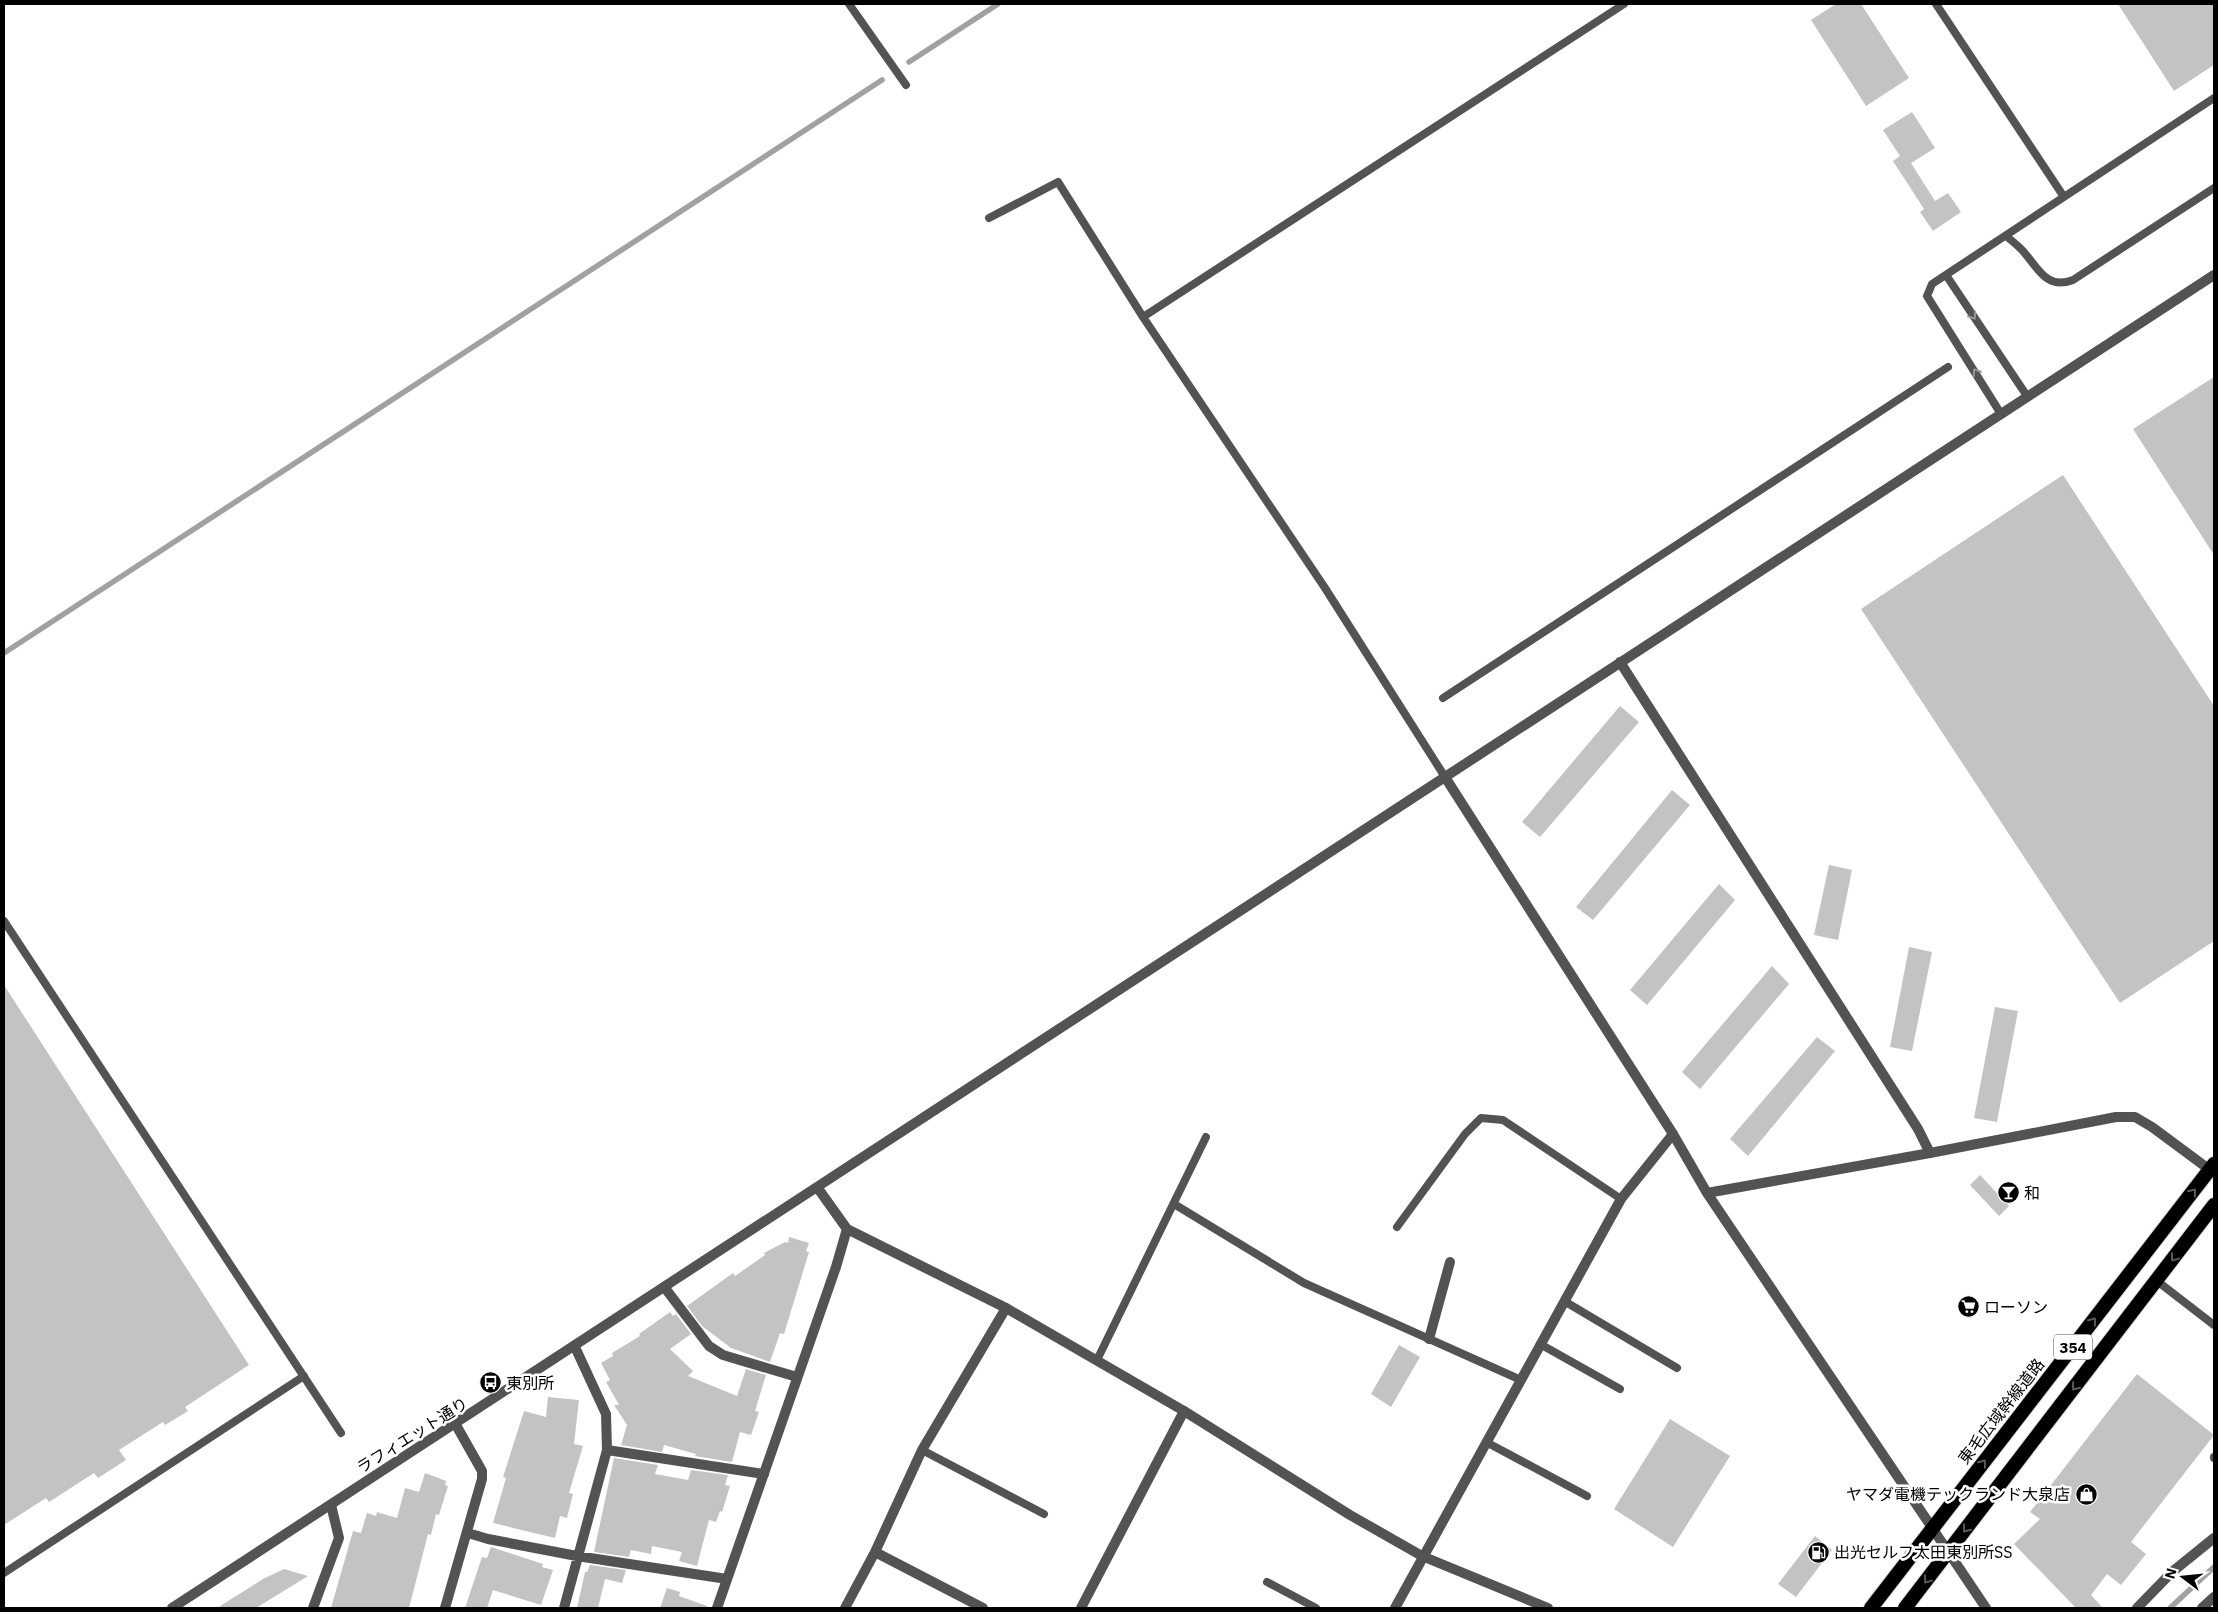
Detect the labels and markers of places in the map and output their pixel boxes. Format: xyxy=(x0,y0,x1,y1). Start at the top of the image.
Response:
bar icon: 和 xyxy=(1996,1181,2020,1205)
place label: 和 xyxy=(2024,1183,2040,1203)
supermarket icon: ローソン xyxy=(1956,1295,1980,1319)
place label: ローソン xyxy=(1984,1297,2048,1317)
bus stop icon: 東別所 xyxy=(478,1371,502,1395)
place label: 東別所 xyxy=(506,1373,554,1393)
shop icon: ヤマダ電機テックランド大泉店 xyxy=(2074,1482,2098,1506)
place label: ヤマダ電機テックランド大泉店 xyxy=(1846,1484,2070,1504)
fuel station icon: 出光セルフ太田東別所SS xyxy=(1806,1540,1830,1564)
place label: 出光セルフ太田東別所SS xyxy=(1834,1542,2012,1562)

